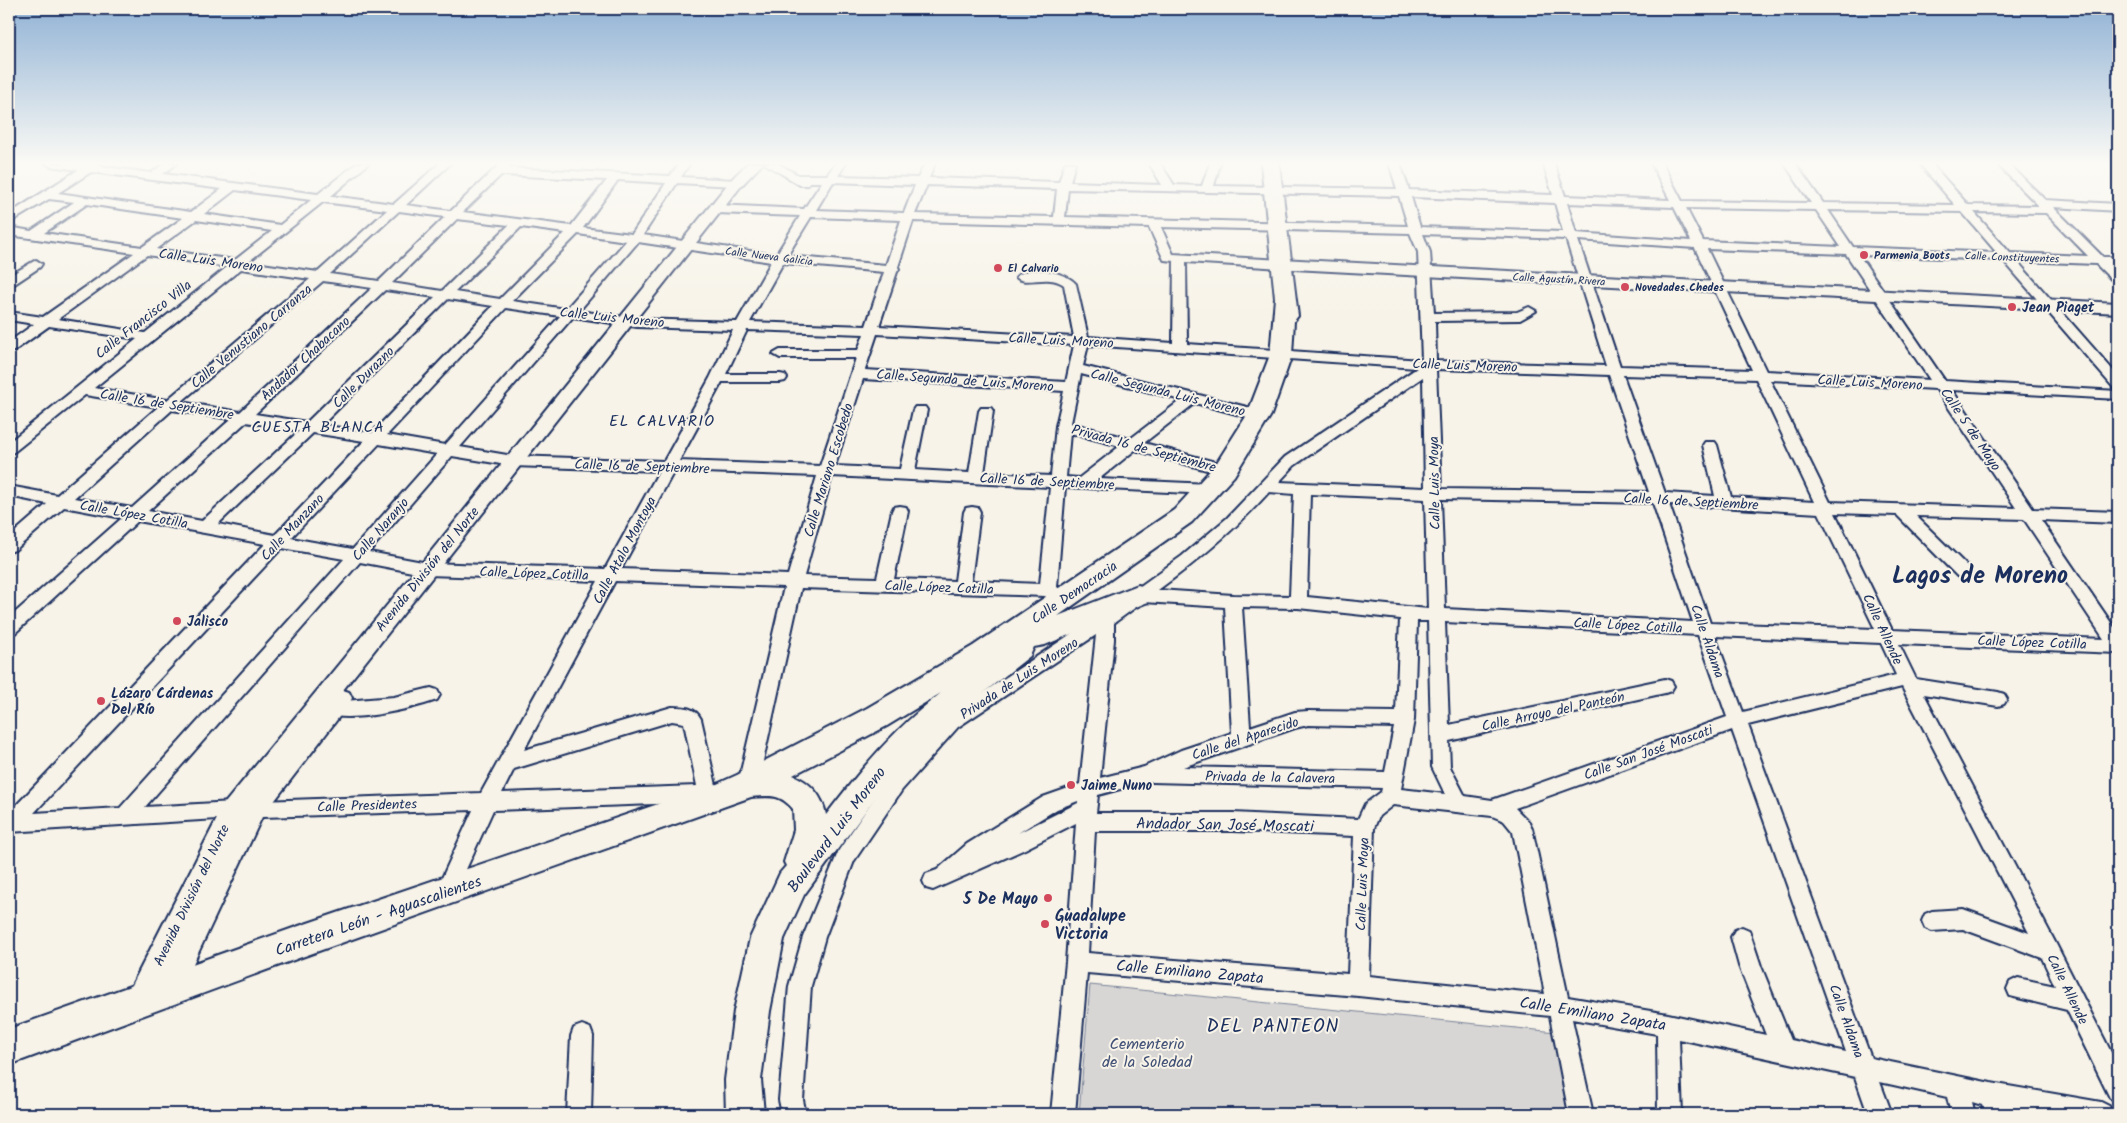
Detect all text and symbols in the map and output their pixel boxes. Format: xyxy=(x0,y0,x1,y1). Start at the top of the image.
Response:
street label: Calle Luis Moreno xyxy=(157,243,264,279)
street label: Calle Nueva Galicia xyxy=(724,243,814,271)
place label: Parmenia Boots xyxy=(1874,247,1951,265)
street label: Calle Constituyentes xyxy=(1964,247,2060,269)
marker: Parmenia Boots xyxy=(1858,249,1870,261)
place label: El Calvario xyxy=(1008,260,1059,278)
marker: El Calvario xyxy=(992,262,1004,274)
street label: Calle Agustín Rivera xyxy=(1512,269,1606,291)
street label: Calle Francisco Villa xyxy=(90,275,197,365)
street label: Calle Venustiano Carranza xyxy=(186,279,317,394)
place label: Novedades Chedes xyxy=(1635,279,1725,297)
marker: Novedades Chedes xyxy=(1619,281,1631,293)
place label: Jean Piaget xyxy=(2022,297,2095,319)
marker: Jean Piaget xyxy=(2006,301,2018,313)
street label: Calle Luis Moreno xyxy=(558,302,665,334)
street label: Andador Chabacano xyxy=(256,311,356,406)
street label: Calle Luis Moreno xyxy=(1008,327,1114,355)
street label: Calle Durazno xyxy=(327,341,400,414)
street label: Calle Luis Moreno xyxy=(1412,353,1518,379)
street label: Calle Segunda Luis Moreno xyxy=(1088,363,1248,423)
street label: Calle Segunda de Luis Moreno xyxy=(875,364,1054,398)
street label: Calle Luis Moreno xyxy=(1817,369,1923,397)
street label: Calle 5 de Mayo xyxy=(1934,383,2006,476)
street label: Calle 16 de Septiembre xyxy=(98,384,236,427)
street label: Calle Mariano Escobedo xyxy=(798,401,860,540)
district label: EL CALVARIO xyxy=(609,409,715,434)
district label: CUESTA BLANCA xyxy=(251,415,385,440)
street label: Privada 16 de Septiembre xyxy=(1069,419,1219,479)
street label: Calle Luis Moya xyxy=(1423,436,1447,530)
street label: Calle 16 de Septiembre xyxy=(574,454,711,480)
street label: Calle 16 de Septiembre xyxy=(979,467,1116,497)
street label: Calle 16 de Septiembre xyxy=(1623,487,1760,517)
street label: Calle Manzano xyxy=(256,489,330,566)
street label: Calle Naranjo xyxy=(347,493,415,566)
street label: Calle Atalo Montoya xyxy=(587,493,663,608)
street label: Calle López Cotilla xyxy=(78,495,190,535)
street label: Avenida División del Norte xyxy=(370,502,486,637)
street label: Calle Democracia xyxy=(1027,556,1122,630)
district label: Lagos de Moreno xyxy=(1892,557,2068,596)
street label: Calle López Cotilla xyxy=(479,561,589,587)
street label: Calle López Cotilla xyxy=(884,575,994,601)
street label: Calle Allende xyxy=(1856,590,1908,669)
street label: Calle Aldama xyxy=(1684,601,1730,681)
place label: Jalisco xyxy=(187,611,229,633)
street label: Calle López Cotilla xyxy=(1573,612,1683,640)
marker: Jalisco xyxy=(171,615,183,627)
street label: Calle López Cotilla xyxy=(1977,630,2087,656)
street label: Privada de Luis Moreno xyxy=(956,632,1083,726)
place label: Lázaro Cárdenas Del Río xyxy=(111,683,214,721)
street label: Calle Arroyo del Panteón xyxy=(1480,686,1627,738)
marker: Lázaro Cárdenas Del Río xyxy=(95,695,107,707)
street label: Calle del Aparecido xyxy=(1189,711,1302,767)
street label: Calle San José Moscati xyxy=(1581,719,1717,787)
street label: Boulevard Luis Moreno xyxy=(782,762,893,898)
street label: Privada de la Calavera xyxy=(1205,766,1335,790)
place label: Jaime Nuno xyxy=(1081,775,1153,797)
marker: Jaime Nuno xyxy=(1065,779,1077,791)
street label: Calle Presidentes xyxy=(317,793,417,819)
street label: Andador San José Moscati xyxy=(1136,811,1315,840)
street label: Avenida División del Norte xyxy=(148,820,236,970)
street label: Calle Luis Moya xyxy=(1350,837,1376,931)
street label: Carretera León - Aguascalientes xyxy=(272,869,485,964)
place label: 5 De Mayo xyxy=(962,887,1038,912)
marker: 5 De Mayo xyxy=(1042,892,1054,904)
place label: Guadalupe Victoria xyxy=(1055,904,1126,947)
marker: Guadalupe Victoria xyxy=(1039,918,1051,930)
street label: Calle Allende xyxy=(2041,950,2094,1029)
street label: Calle Emiliano Zapata xyxy=(1115,954,1265,991)
street label: Calle Aldama xyxy=(1823,981,1870,1061)
street label: Calle Emiliano Zapata xyxy=(1518,991,1668,1038)
district label: DEL PANTEON xyxy=(1207,1012,1339,1042)
park label: Cementerio de la Soledad xyxy=(1102,1032,1193,1075)

